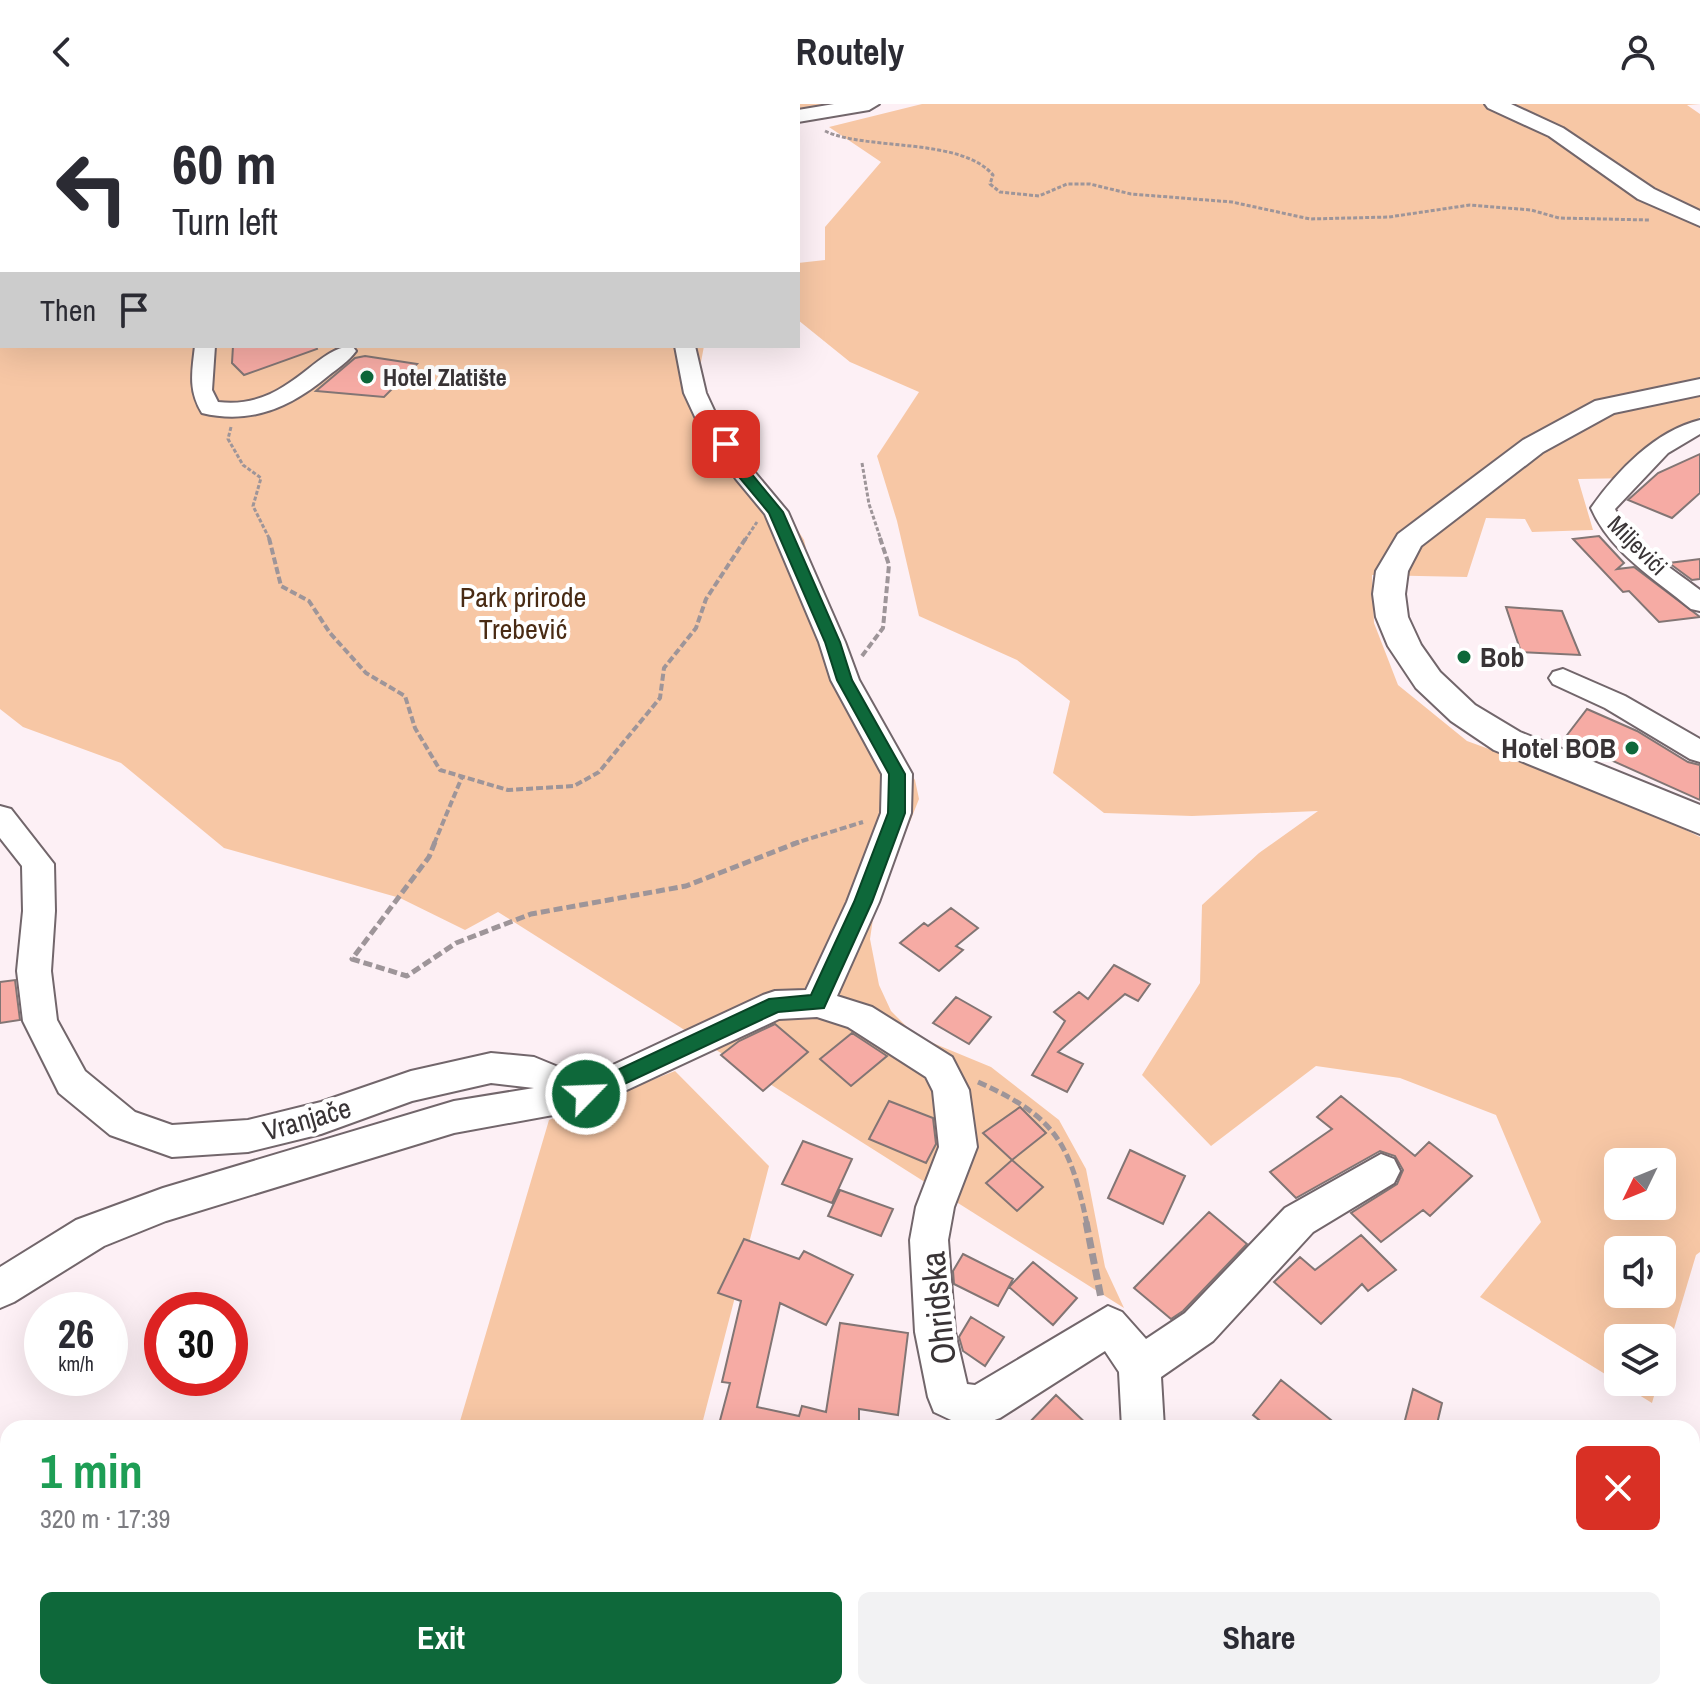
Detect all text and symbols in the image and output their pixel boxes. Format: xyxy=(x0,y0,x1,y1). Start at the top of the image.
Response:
text: Routely xyxy=(796,28,904,76)
icon: back xyxy=(40,30,84,74)
icon: person xyxy=(1616,30,1660,74)
text: 60 m xyxy=(172,126,277,201)
icon: left xyxy=(40,136,144,240)
text: Turn left xyxy=(172,198,278,246)
icon: arrive xyxy=(112,288,156,332)
text: Then xyxy=(40,290,96,330)
place label: Hotel Zlatište xyxy=(383,361,507,393)
marker: Hotel Zlatište xyxy=(358,368,376,386)
pin xyxy=(692,410,760,478)
icon: arrive xyxy=(704,422,748,466)
street label: Miljevići xyxy=(1601,508,1675,582)
park label: Park prirode Trebević xyxy=(460,578,586,648)
place label: Bob xyxy=(1480,638,1525,676)
marker: Bob xyxy=(1455,648,1473,666)
place label: Hotel BOB xyxy=(1501,729,1616,767)
marker: Hotel BOB xyxy=(1623,739,1641,757)
position arrow xyxy=(544,1052,628,1136)
street label: Vranjače xyxy=(259,1088,355,1150)
north arrow xyxy=(1604,1148,1676,1220)
map controls xyxy=(1604,1148,1676,1396)
button: sound xyxy=(1604,1236,1676,1308)
street label: Ohridska xyxy=(909,1249,967,1367)
speed limit sign: 30 xyxy=(144,1292,248,1396)
text: 26 xyxy=(58,1307,94,1360)
button: layers xyxy=(1604,1324,1676,1396)
text: km/h xyxy=(58,1350,94,1377)
text: 1 min xyxy=(40,1438,143,1503)
button: close xyxy=(1576,1446,1660,1530)
text: 320 m · 17:39 xyxy=(40,1501,170,1536)
button: Exit xyxy=(40,1592,842,1684)
button: Share xyxy=(858,1592,1660,1684)

